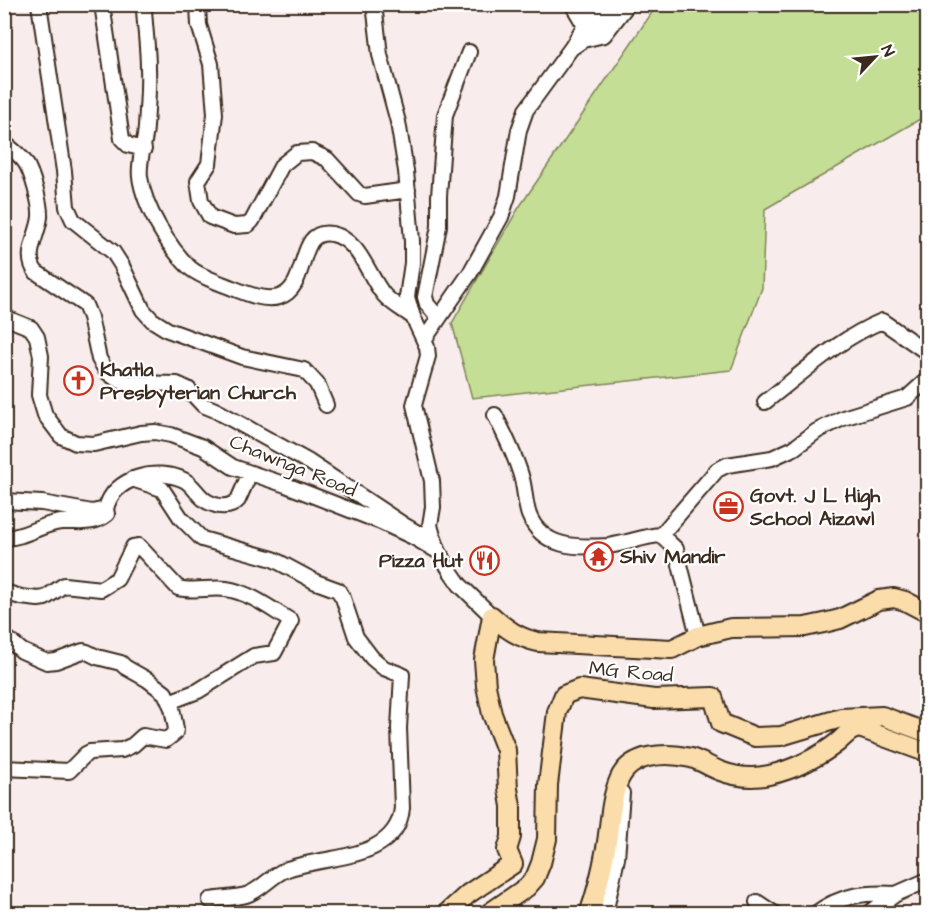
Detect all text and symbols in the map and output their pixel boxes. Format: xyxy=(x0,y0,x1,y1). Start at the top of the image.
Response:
north arrow xyxy=(845,27,905,87)
text: N xyxy=(875,42,900,60)
place label: Khatla Presbyterian Church xyxy=(100,356,297,408)
church icon: Khatla Presbyterian Church xyxy=(63,365,95,397)
street label: Chawnga Road xyxy=(225,428,361,505)
place label: Govt. J L High School Aizawl xyxy=(749,482,881,533)
office icon: Govt. J L High School Aizawl xyxy=(713,491,745,523)
temple icon: Shiv Mandir xyxy=(583,541,615,573)
place label: Shiv Mandir xyxy=(619,543,726,571)
restaurant icon: Pizza Hut xyxy=(468,545,500,577)
place label: Pizza Hut xyxy=(379,547,464,575)
street label: MG Road xyxy=(588,654,674,690)

